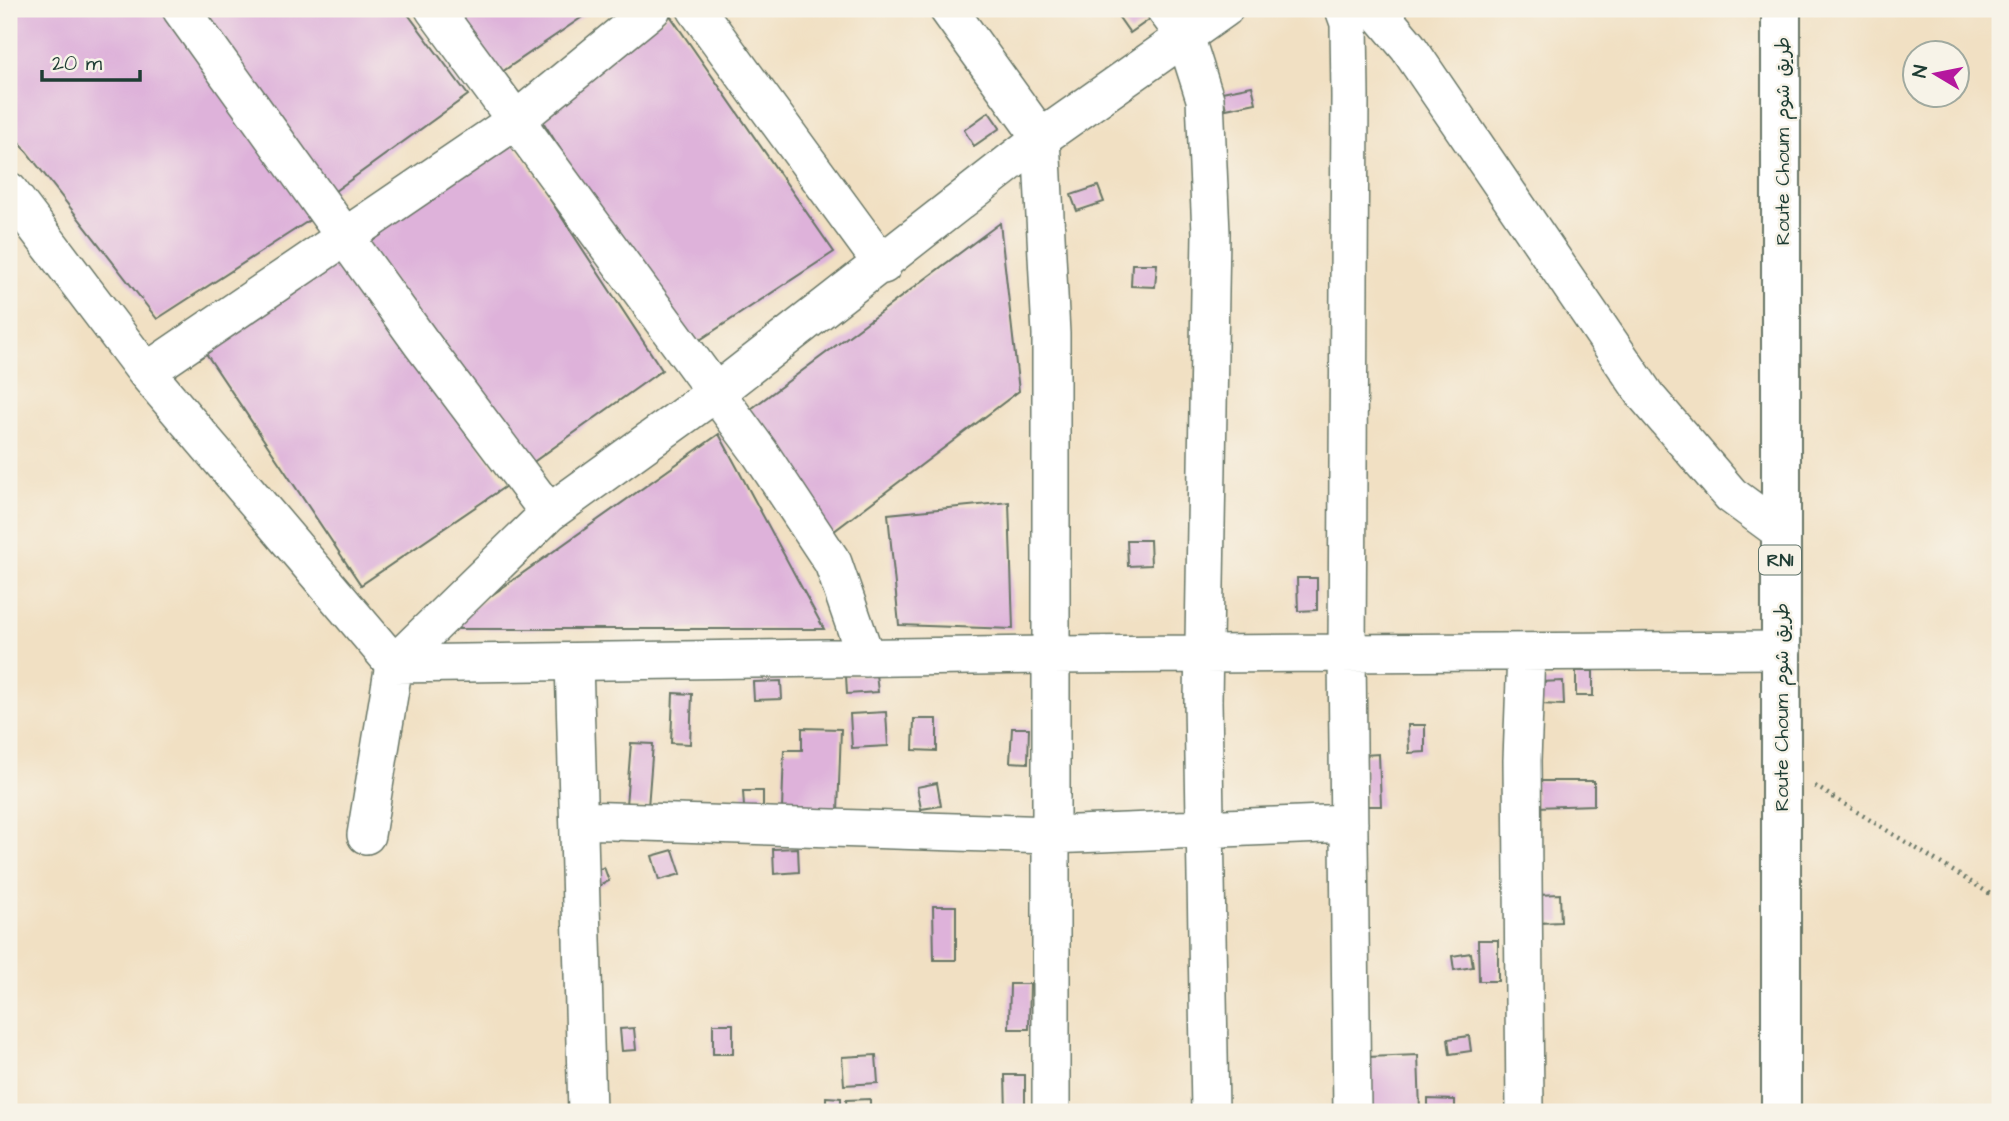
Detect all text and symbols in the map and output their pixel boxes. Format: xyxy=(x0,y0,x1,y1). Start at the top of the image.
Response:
street label: Route Choum طريق شوم xyxy=(1770,37,1797,245)
scale bar xyxy=(42,38,140,82)
north arrow xyxy=(1900,38,1970,108)
text: 20 m xyxy=(52,49,103,78)
text: N xyxy=(1906,63,1935,80)
road number: RN1 xyxy=(1759,546,1801,574)
street label: Route Choum طريق شوم xyxy=(1769,603,1796,811)

